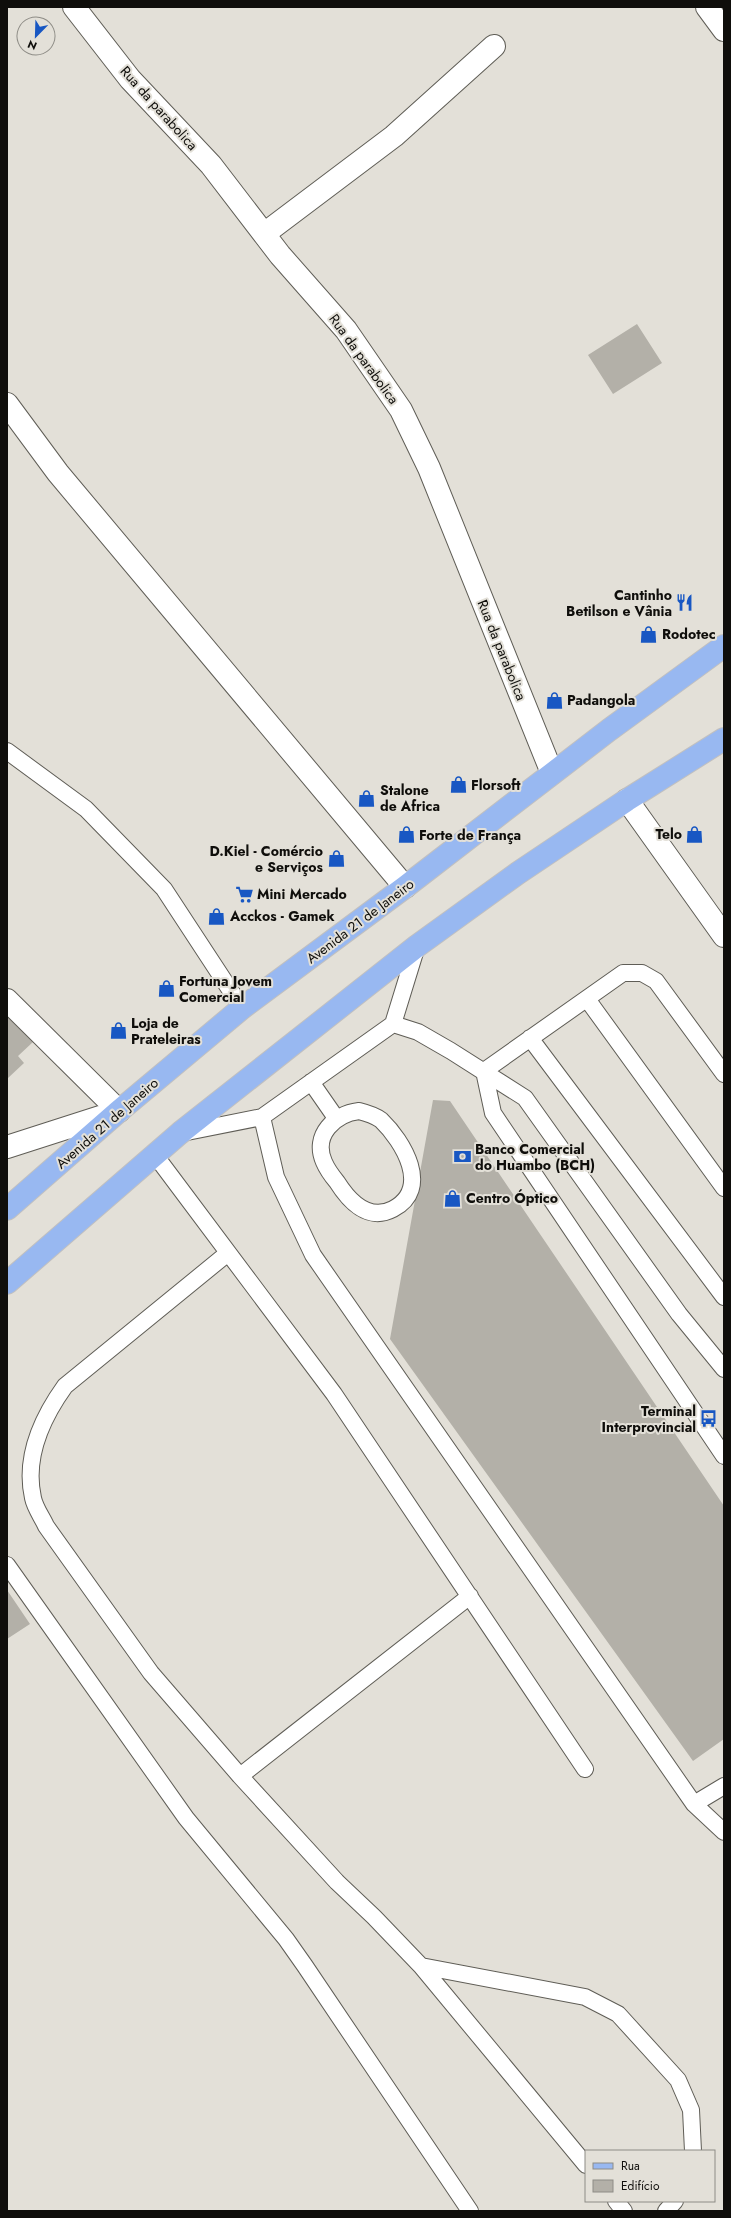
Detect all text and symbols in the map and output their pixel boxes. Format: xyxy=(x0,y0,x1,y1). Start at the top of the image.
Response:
north arrow xyxy=(16,16,56,56)
text: N xyxy=(25,36,39,54)
street label: Rua da parabolica xyxy=(116,61,202,155)
street label: Rua da parabolica xyxy=(324,310,404,408)
place label: Cantinho Betilson e Vânia xyxy=(566,585,672,621)
restaurant icon: Cantinho Betilson e Vânia xyxy=(675,593,695,613)
street label: Rua da parabolica xyxy=(473,597,531,703)
shop icon: Rodotec xyxy=(639,624,659,644)
place label: Rodotec xyxy=(662,624,716,644)
shop icon: Padangola xyxy=(544,690,564,710)
place label: Padangola xyxy=(567,690,635,710)
shop icon: Florsoft xyxy=(448,775,468,795)
place label: Florsoft xyxy=(471,775,521,795)
place label: Stalone de Africa xyxy=(380,780,440,816)
shop icon: Stalone de Africa xyxy=(357,788,377,808)
place label: Telo xyxy=(655,824,682,844)
shop icon: Telo xyxy=(685,824,705,844)
shop icon: Forte de França xyxy=(396,825,416,845)
place label: Forte de França xyxy=(419,825,521,845)
place label: D.Kiel - Comércio e Serviços xyxy=(210,841,324,877)
shop icon: D.Kiel - Comércio e Serviços xyxy=(326,849,346,869)
street label: Avenida 21 de Janeiro xyxy=(302,874,418,968)
supermarket icon: Mini Mercado xyxy=(234,884,254,904)
place label: Mini Mercado xyxy=(257,884,347,904)
shop icon: Acckos - Gamek xyxy=(207,906,227,926)
place label: Acckos - Gamek xyxy=(229,906,335,926)
place label: Fortuna Jovem Comercial xyxy=(179,971,272,1007)
shop icon: Fortuna Jovem Comercial xyxy=(156,979,176,999)
place label: Loja de Prateleiras xyxy=(131,1013,201,1049)
shop icon: Loja de Prateleiras xyxy=(108,1021,128,1041)
street label: Avenida 21 de Janeiro xyxy=(51,1073,163,1173)
place label: Banco Comercial do Huambo (BCH) xyxy=(475,1139,595,1175)
bank icon: Banco Comercial do Huambo (BCH) xyxy=(452,1147,472,1167)
shop icon: Centro Óptico xyxy=(443,1188,463,1208)
place label: Centro Óptico xyxy=(466,1188,558,1208)
place label: Terminal Interprovincial xyxy=(602,1401,696,1437)
bus stop icon: Terminal Interprovincial xyxy=(699,1409,719,1429)
legend xyxy=(585,2150,715,2202)
text: Rua xyxy=(621,2157,640,2175)
text: Edifício xyxy=(621,2177,660,2195)

